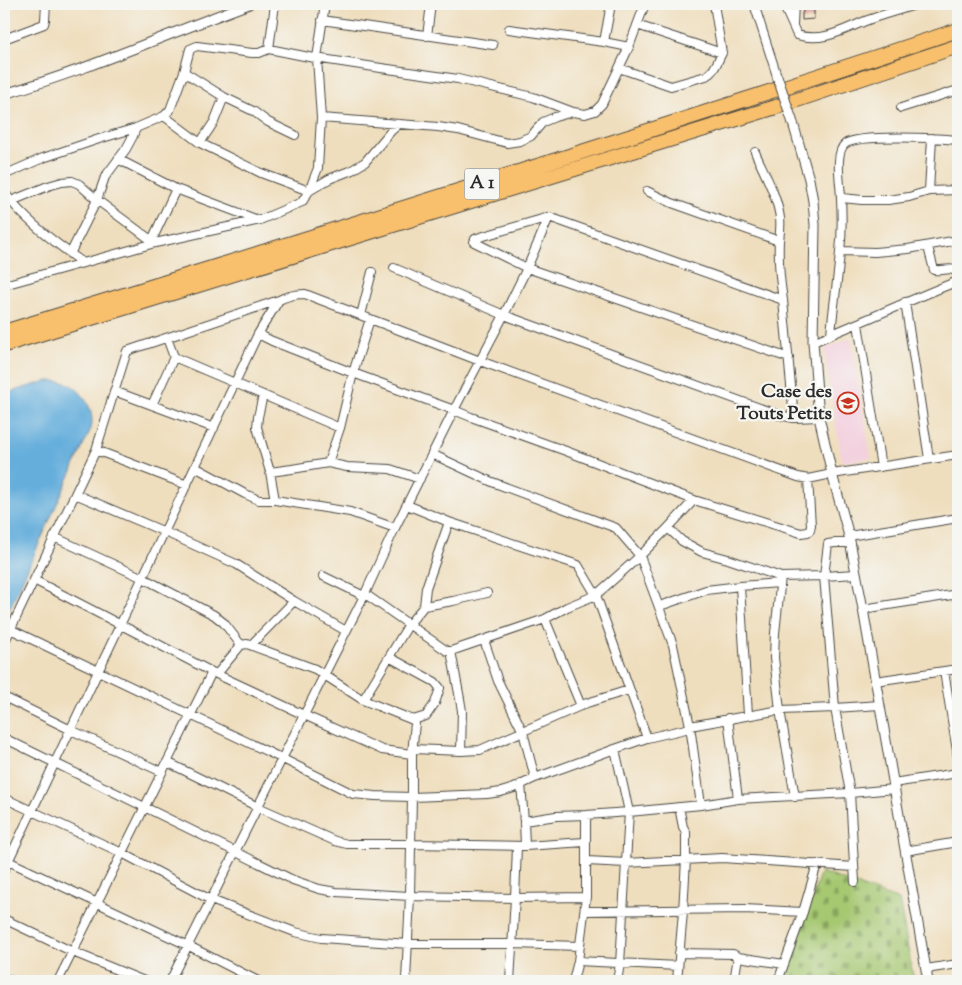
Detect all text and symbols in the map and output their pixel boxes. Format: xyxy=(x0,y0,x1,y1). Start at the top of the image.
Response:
road number: A 1 xyxy=(464,168,500,200)
place label: Case des Touts Petits xyxy=(737,379,833,428)
school or university icon: Case des Touts Petits xyxy=(836,391,860,415)

